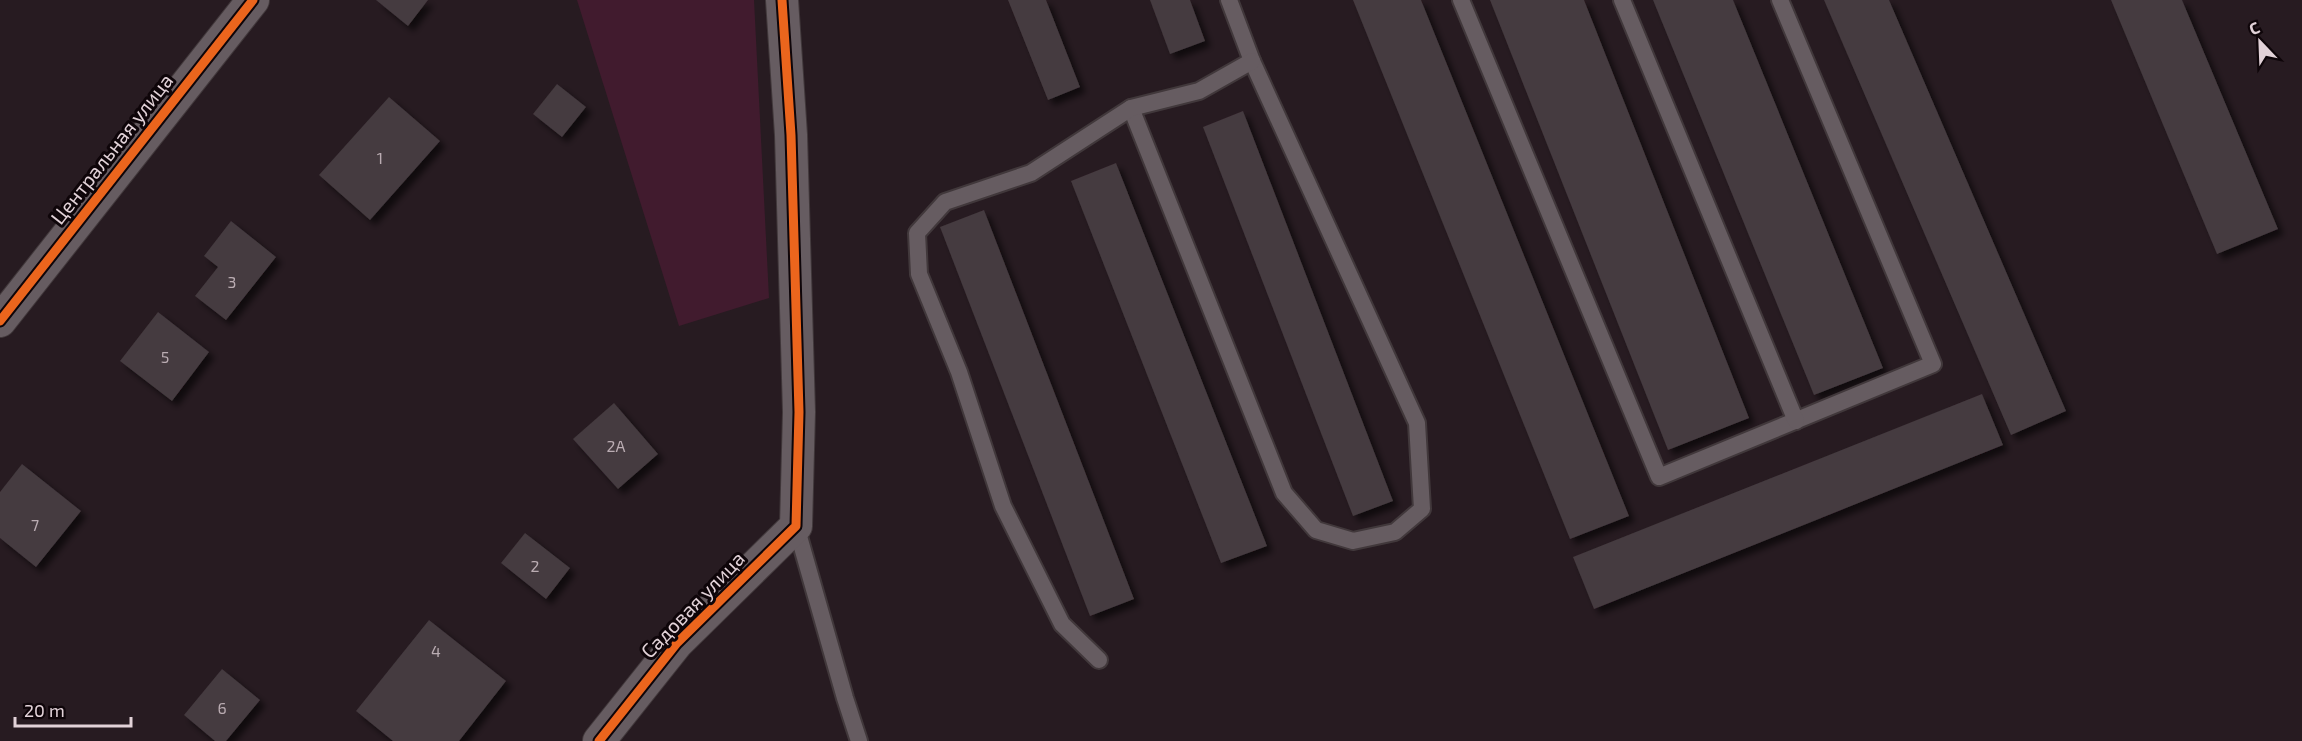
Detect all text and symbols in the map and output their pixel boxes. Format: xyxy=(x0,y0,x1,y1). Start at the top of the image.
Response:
north arrow xyxy=(2230,12,2290,72)
text: С xyxy=(2246,17,2262,38)
street label: Центральная улица xyxy=(45,68,178,229)
house number: 1 xyxy=(377,148,383,167)
house number: 3 xyxy=(228,272,236,291)
house number: 5 xyxy=(161,347,169,366)
house number: 2А xyxy=(607,436,626,455)
house number: 7 xyxy=(31,515,39,534)
street label: Садовая улица xyxy=(635,546,750,663)
house number: 2 xyxy=(531,556,540,575)
house number: 4 xyxy=(431,641,441,660)
scale bar xyxy=(15,690,130,728)
house number: 6 xyxy=(217,698,227,717)
text: 20 m xyxy=(24,699,65,721)

